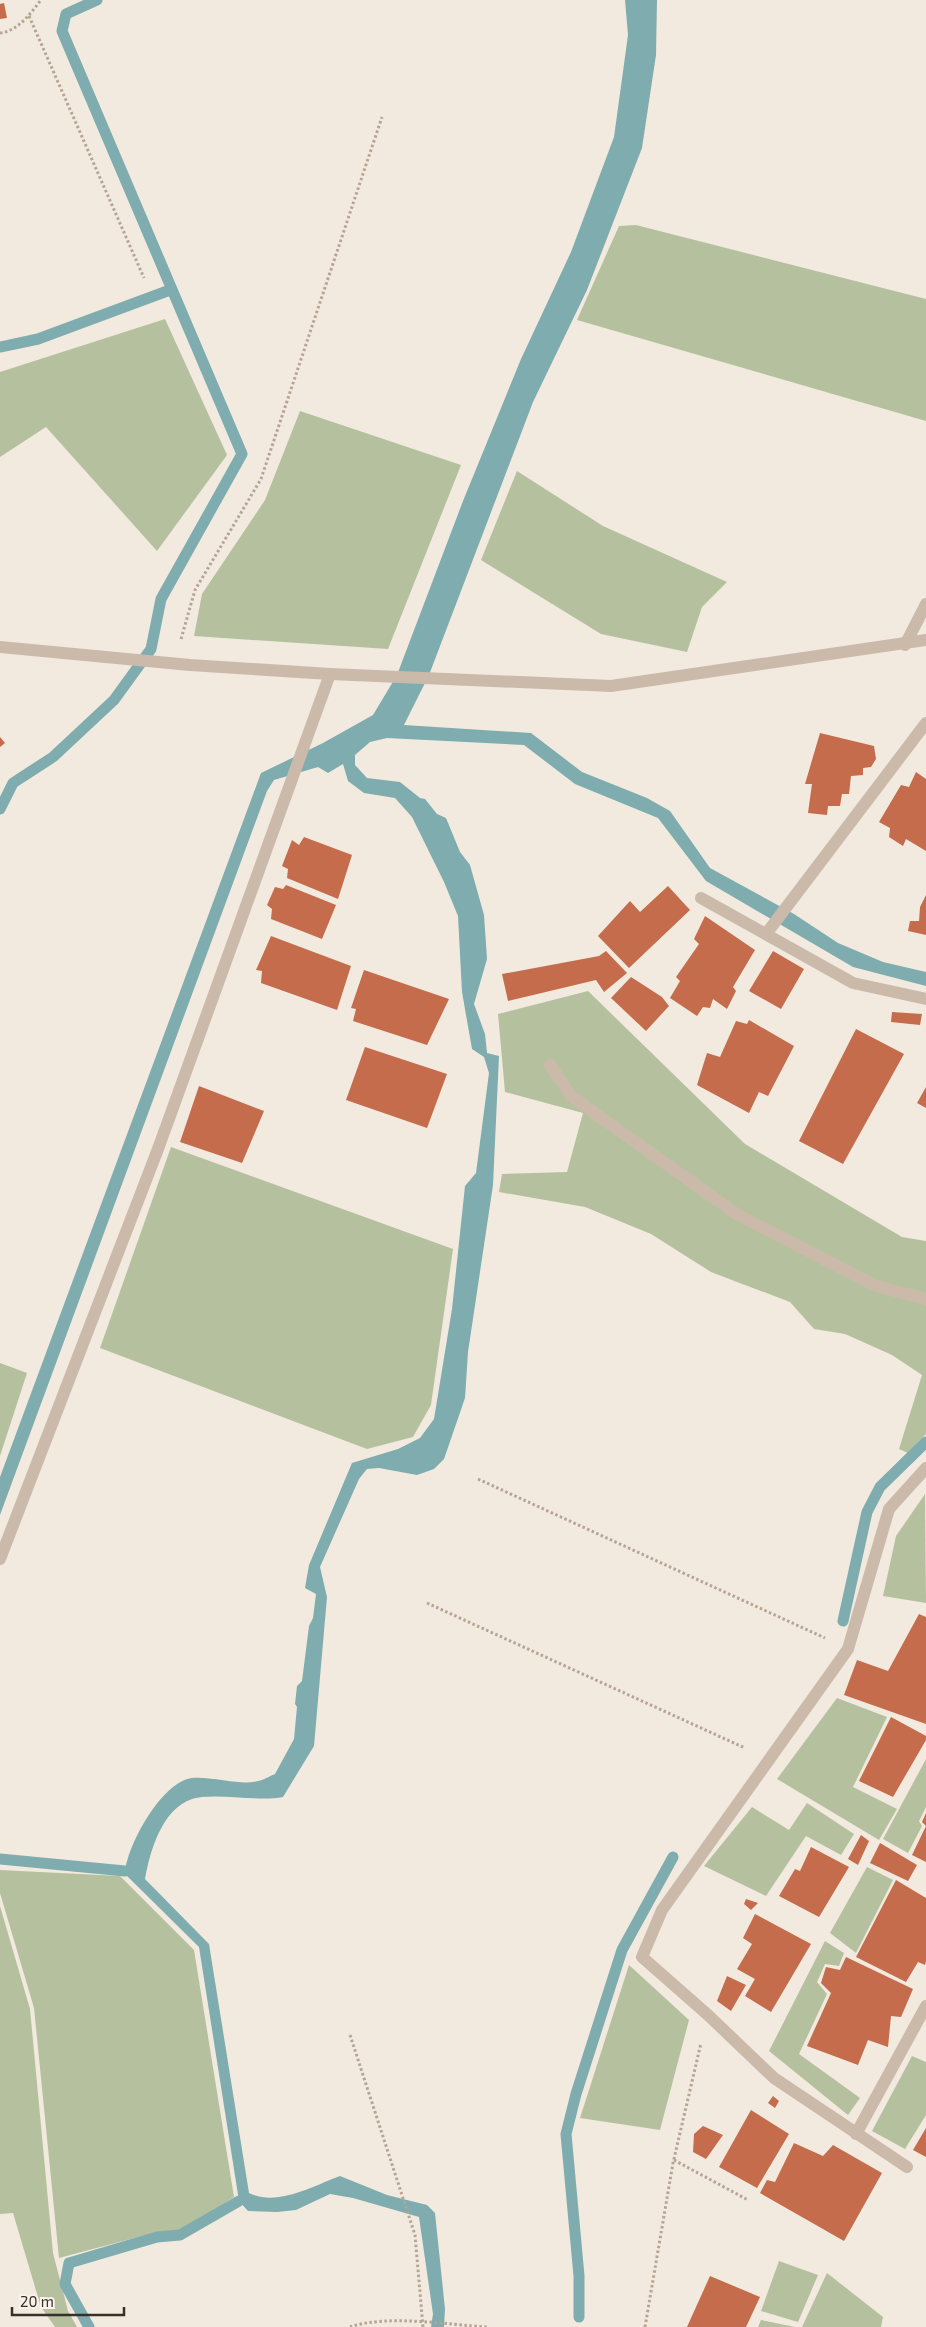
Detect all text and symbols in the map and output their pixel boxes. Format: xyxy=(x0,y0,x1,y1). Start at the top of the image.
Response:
scale bar xyxy=(12,2284,125,2316)
text: 20 m xyxy=(20,2292,54,2310)

